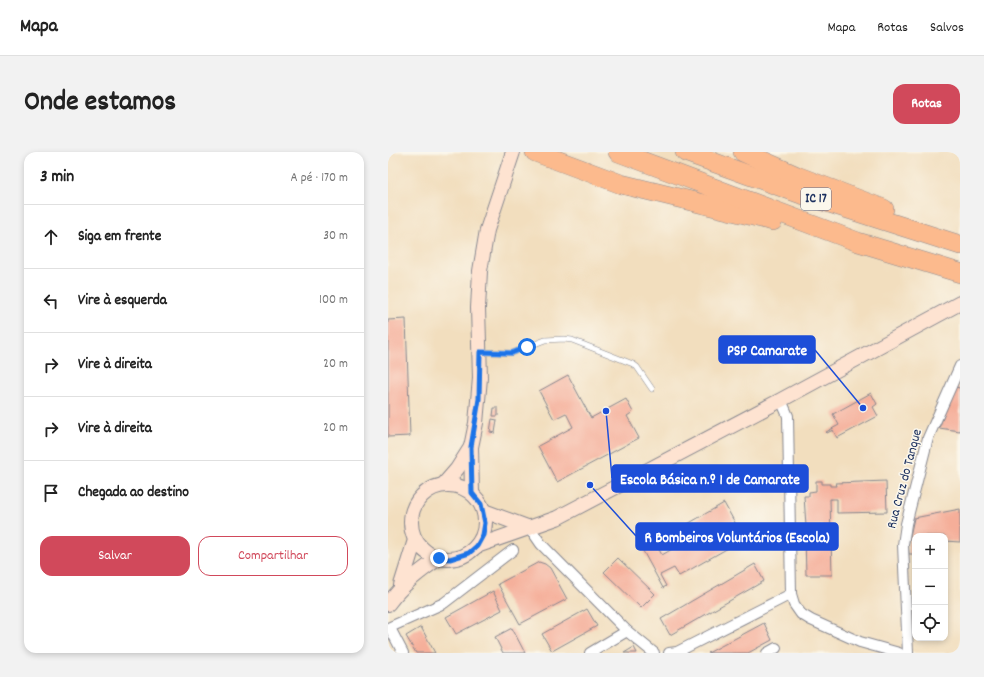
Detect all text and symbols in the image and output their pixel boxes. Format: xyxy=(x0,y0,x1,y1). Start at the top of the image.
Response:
text: Mapa xyxy=(20,14,58,41)
text: Mapa xyxy=(827,18,855,38)
text: Rotas xyxy=(877,18,908,38)
text: Salvos xyxy=(930,18,964,38)
text: Onde estamos xyxy=(24,84,176,124)
button: Rotas xyxy=(893,84,960,124)
text: 3 min xyxy=(40,166,74,190)
text: A pé · 170 m xyxy=(291,169,348,188)
road number: IC 17 xyxy=(801,188,831,210)
icon: ahead xyxy=(40,226,62,248)
text: Siga em frente xyxy=(78,226,161,248)
text: 30 m xyxy=(323,227,348,246)
icon: left xyxy=(40,290,62,312)
text: Vire à esquerda xyxy=(78,290,167,312)
text: 100 m xyxy=(319,291,348,310)
callout: PSP Camarate xyxy=(719,336,815,363)
route start xyxy=(518,338,536,356)
text: PSP Camarate xyxy=(727,341,807,363)
icon: right xyxy=(40,354,62,376)
text: Vire à direita xyxy=(78,354,152,376)
text: 20 m xyxy=(323,355,348,374)
icon: right xyxy=(40,418,62,440)
text: Vire à direita xyxy=(78,418,152,440)
text: 20 m xyxy=(323,419,348,438)
street label: Rua Cruz do Tanque xyxy=(882,427,928,531)
callout: Escola Básica n.º 1 de Camarate xyxy=(612,465,808,492)
text: Escola Básica n.º 1 de Camarate xyxy=(620,470,800,492)
icon: arrive xyxy=(40,482,62,504)
text: Chegada ao destino xyxy=(78,482,189,504)
callout: R Bombeiros Voluntários (Escola) xyxy=(636,523,838,550)
text: R Bombeiros Voluntários (Escola) xyxy=(644,528,830,550)
map controls xyxy=(912,533,948,641)
button: + xyxy=(912,533,948,569)
button: Salvar xyxy=(40,536,190,576)
button: Compartilhar xyxy=(198,536,348,576)
route end xyxy=(430,549,448,567)
button: − xyxy=(912,569,948,605)
button: locate xyxy=(912,605,948,641)

